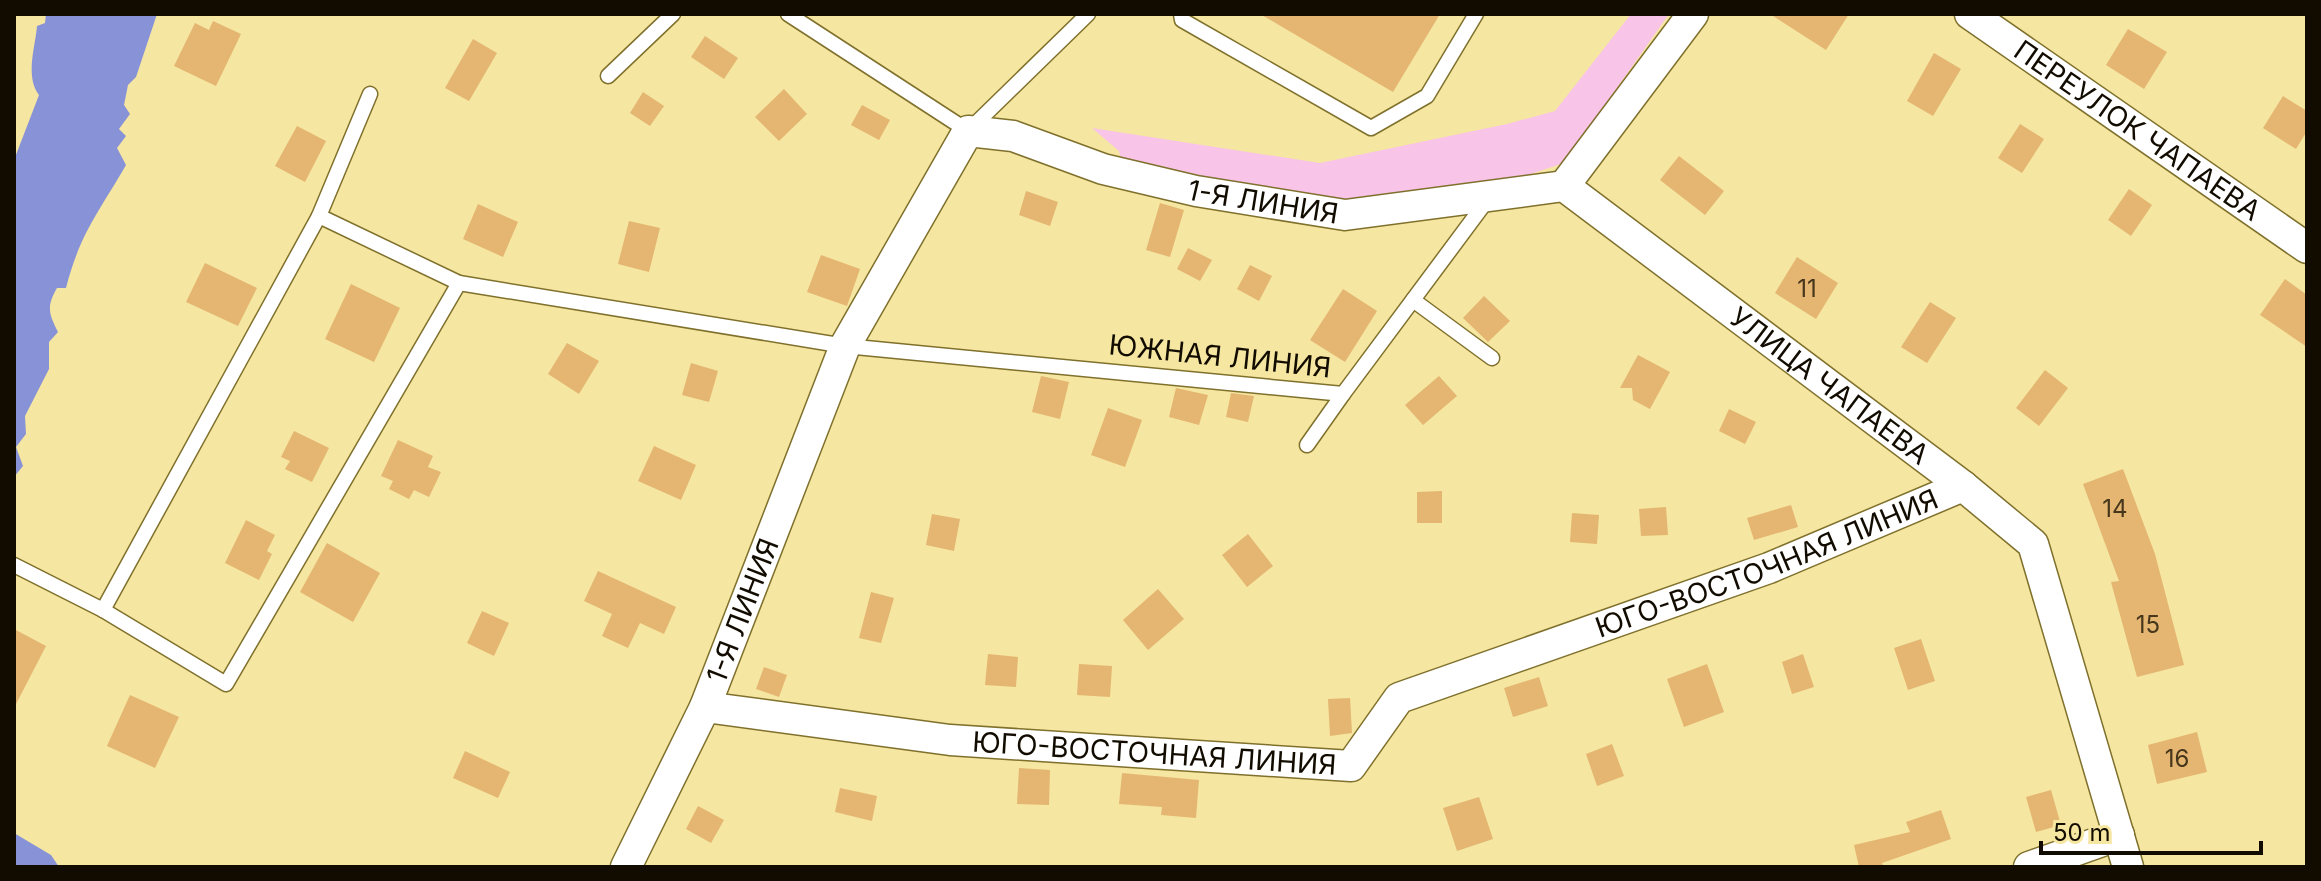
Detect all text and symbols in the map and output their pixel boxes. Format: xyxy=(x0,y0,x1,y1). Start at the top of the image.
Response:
street label: ПЕРЕУЛОК ЧАПАЕВА xyxy=(2008,33,2267,228)
street label: 1-Я ЛИНИЯ xyxy=(1184,173,1341,231)
house number: 11 xyxy=(1797,274,1817,303)
street label: УЛИЦА ЧАПАЕВА xyxy=(1723,300,1936,471)
street label: ЮЖНАЯ ЛИНИЯ xyxy=(1107,327,1333,385)
street label: ЮГО-ВОСТОЧНАЯ ЛИНИЯ xyxy=(1591,482,1943,645)
house number: 14 xyxy=(2102,494,2128,523)
street label: 1-Я ЛИНИЯ xyxy=(699,533,786,688)
house number: 15 xyxy=(2136,610,2160,639)
street label: ЮГО-ВОСТОЧНАЯ ЛИНИЯ xyxy=(971,724,1337,782)
house number: 16 xyxy=(2165,744,2189,773)
scale bar xyxy=(2041,805,2261,855)
text: 50 m xyxy=(2053,818,2111,847)

